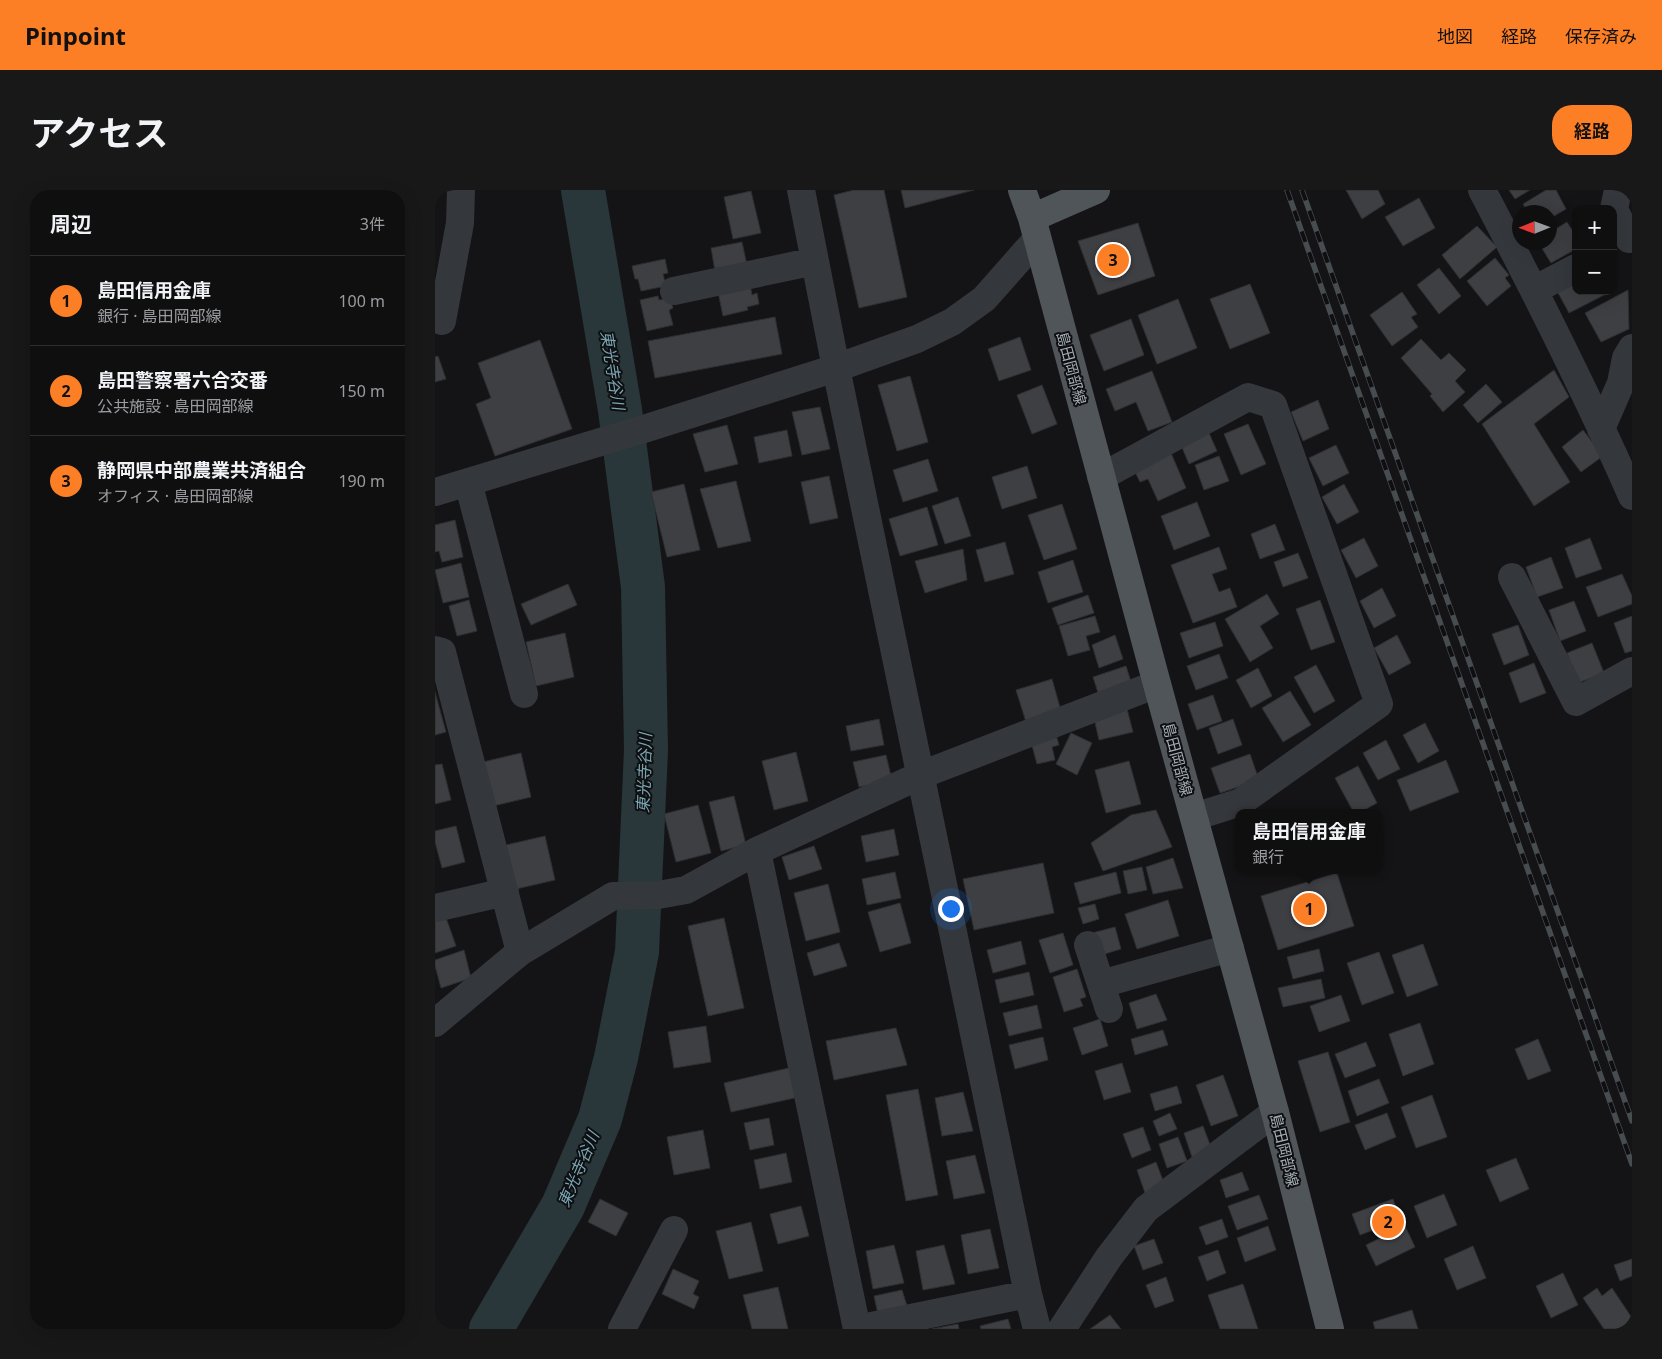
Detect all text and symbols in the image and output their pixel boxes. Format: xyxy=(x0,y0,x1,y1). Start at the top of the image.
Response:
text: Pinpoint xyxy=(25,19,126,52)
text: 地図 xyxy=(1437,24,1473,48)
text: 経路 xyxy=(1501,24,1537,48)
text: 保存済み xyxy=(1565,24,1637,48)
button: 経路 xyxy=(1552,105,1632,155)
text: アクセス xyxy=(30,109,168,156)
north arrow xyxy=(1512,205,1557,250)
map controls xyxy=(1572,205,1617,295)
button: + xyxy=(1572,205,1617,250)
text: 周辺 xyxy=(50,210,92,238)
text: 3件 xyxy=(360,213,385,235)
pin: 3 xyxy=(1097,241,1129,279)
button: − xyxy=(1572,250,1617,295)
text: 島田信用金庫 xyxy=(97,277,211,303)
text: 1 xyxy=(61,290,71,312)
text: 100 m xyxy=(338,290,385,312)
text: 銀行 · 島田岡部線 xyxy=(97,305,222,327)
water label: 東光寺谷川 xyxy=(596,329,630,413)
street label: 島田岡部線 xyxy=(1053,329,1091,407)
text: 島田警察署六合交番 xyxy=(97,367,268,393)
text: 2 xyxy=(61,380,71,402)
text: 150 m xyxy=(338,380,385,402)
text: 公共施設 · 島田岡部線 xyxy=(97,395,254,417)
text: 静岡県中部農業共済組合 xyxy=(97,457,306,483)
text: 3 xyxy=(61,470,71,492)
text: 190 m xyxy=(338,470,385,492)
text: オフィス · 島田岡部線 xyxy=(97,485,253,507)
street label: 島田岡部線 xyxy=(1159,720,1197,798)
water label: 東光寺谷川 xyxy=(632,731,656,813)
popup xyxy=(1235,809,1383,874)
text: 島田信用金庫 xyxy=(1252,818,1366,844)
text: 銀行 xyxy=(1252,846,1284,868)
pin: 1 xyxy=(1293,890,1325,928)
your location xyxy=(938,896,964,922)
street label: 島田岡部線 xyxy=(1266,1111,1304,1189)
water label: 東光寺谷川 xyxy=(552,1126,605,1210)
pin: 2 xyxy=(1372,1203,1404,1241)

